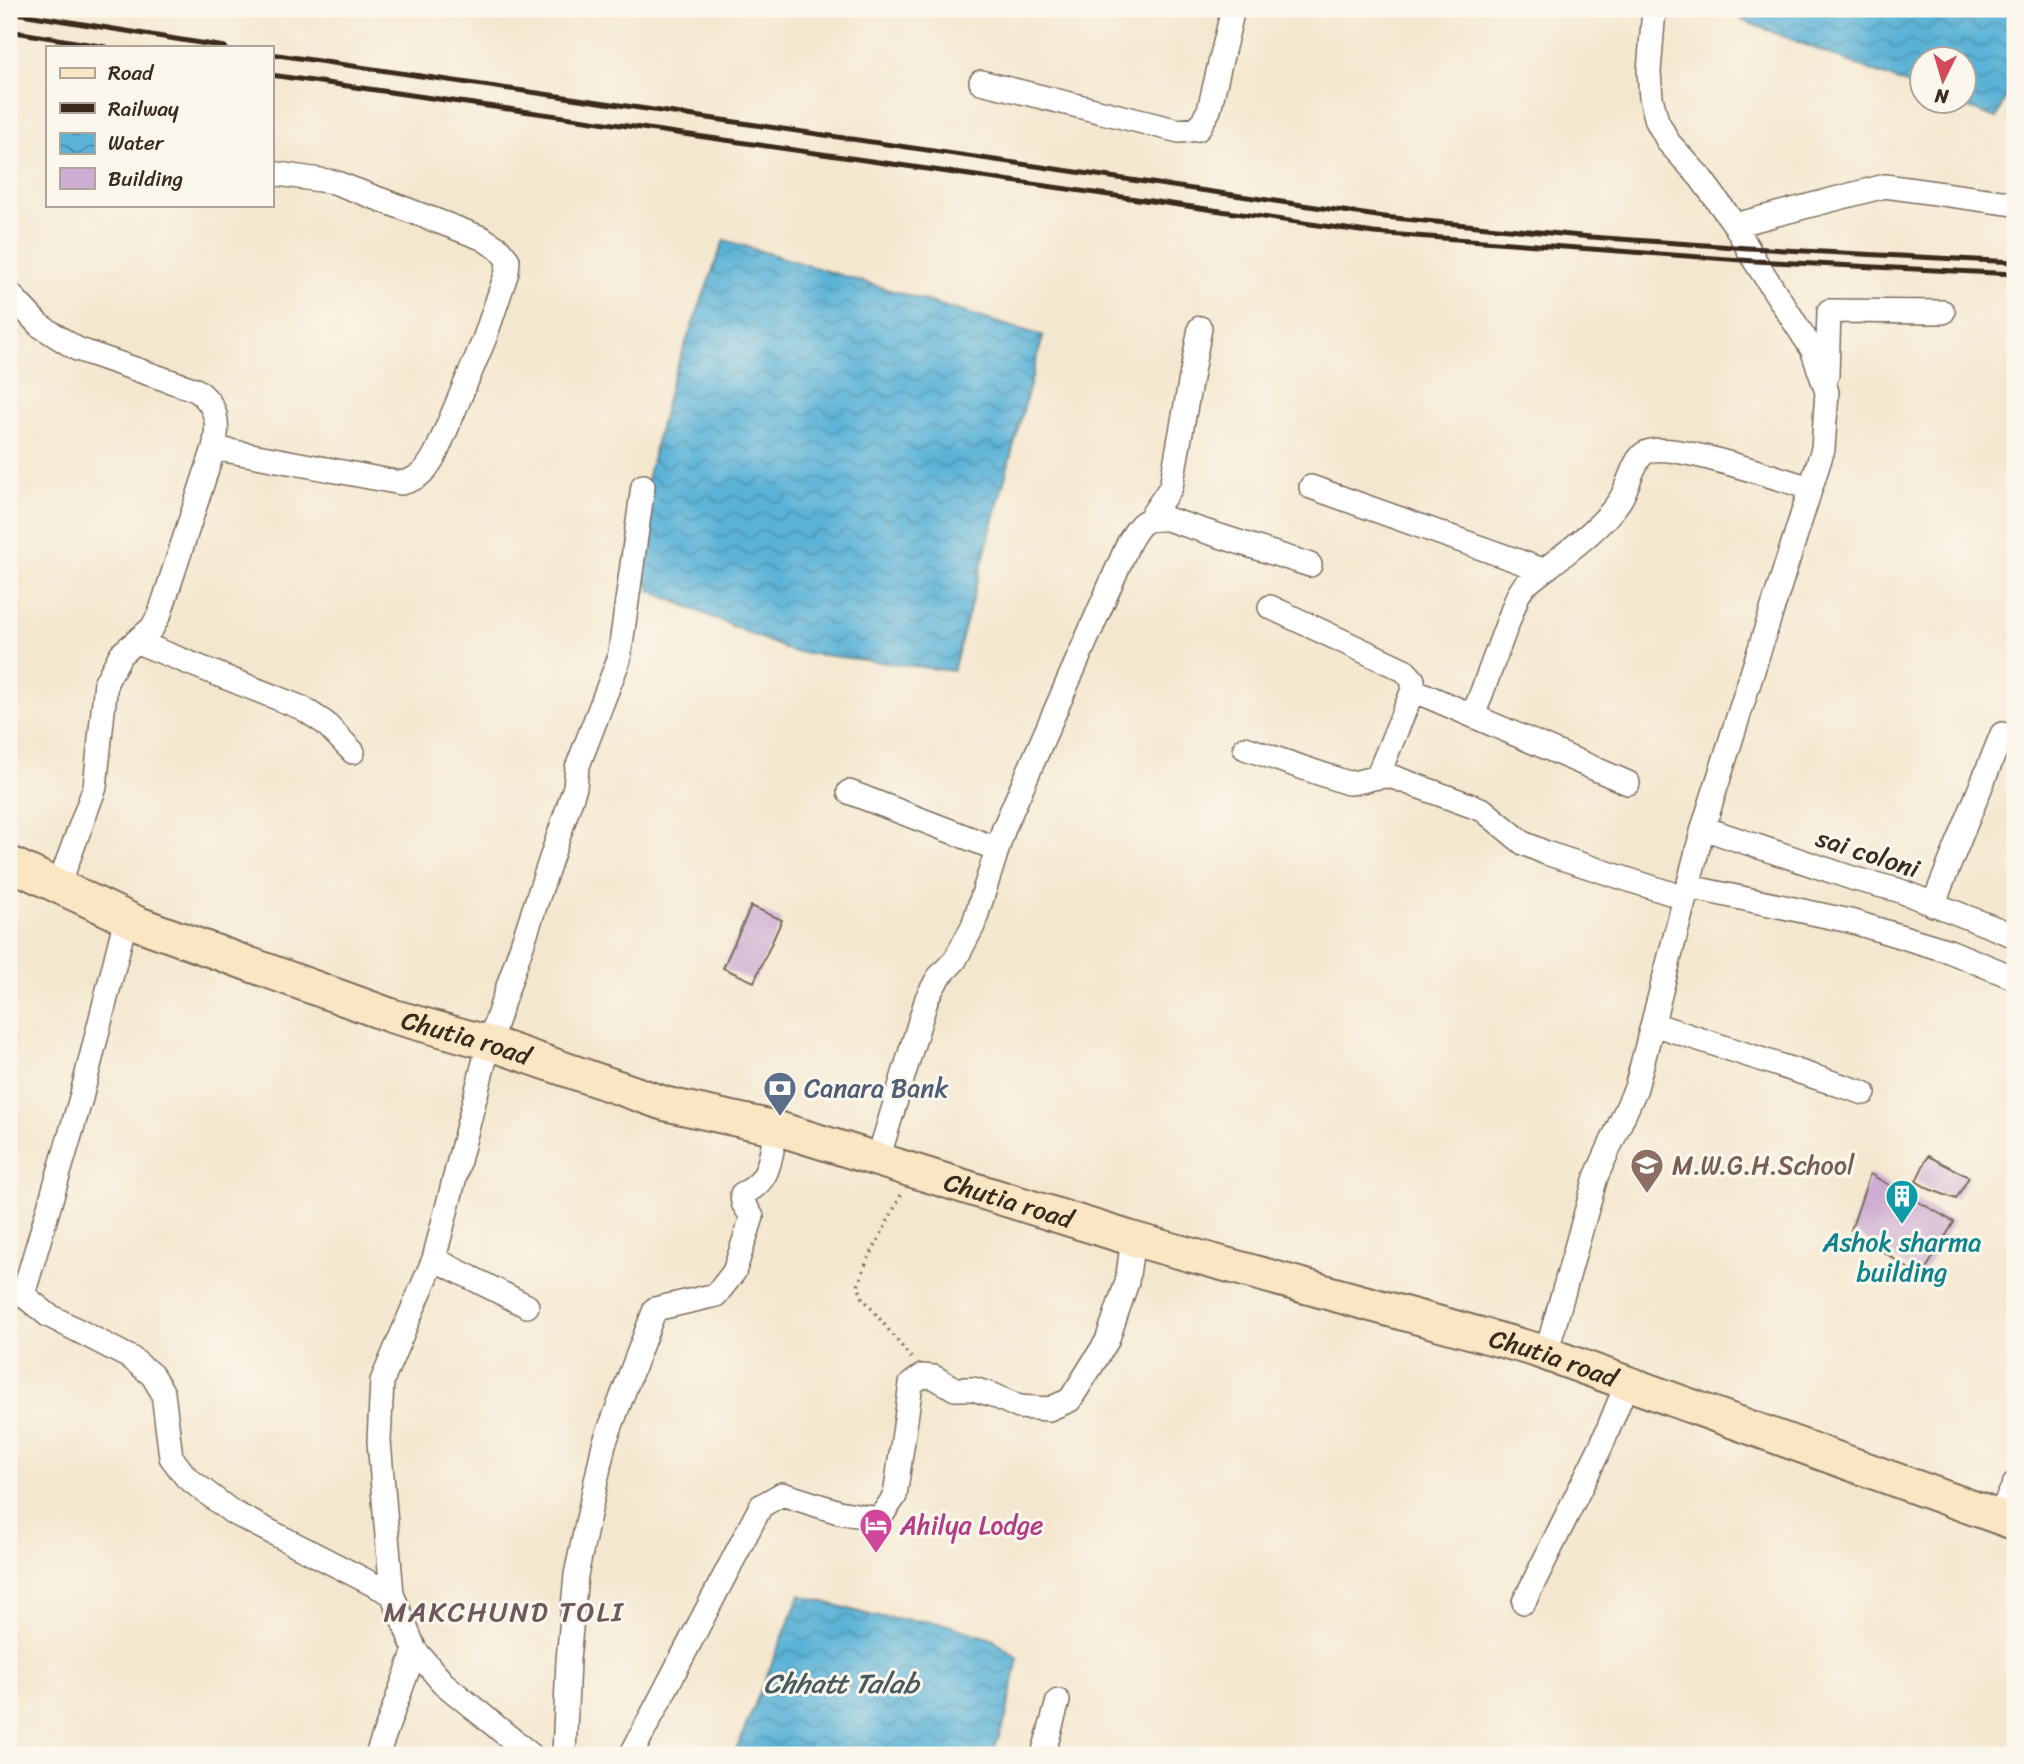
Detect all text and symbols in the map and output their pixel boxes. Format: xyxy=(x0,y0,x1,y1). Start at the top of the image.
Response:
legend xyxy=(46,46,273,206)
north arrow xyxy=(1909,46,1979,116)
text: Road xyxy=(108,54,155,92)
text: N xyxy=(1933,79,1951,114)
text: Railway xyxy=(108,90,179,128)
text: Water xyxy=(108,124,165,162)
text: Building xyxy=(108,160,184,198)
street label: sai coloni xyxy=(1809,814,1927,892)
street label: Chutia road xyxy=(396,997,539,1079)
place label: Canara Bank xyxy=(804,1065,948,1111)
bank icon: Canara Bank xyxy=(761,1069,799,1118)
place label: M.W.G.H.School xyxy=(1672,1142,1855,1188)
school or university icon: M.W.G.H.School xyxy=(1628,1146,1666,1195)
street label: Chutia road xyxy=(938,1159,1081,1243)
building icon: Ashok sharma building xyxy=(1883,1177,1921,1226)
place label: Ashok sharma building xyxy=(1822,1219,1981,1295)
street label: Chutia road xyxy=(1484,1315,1626,1401)
place label: Ahilya Lodge xyxy=(899,1502,1043,1548)
hotel icon: Ahilya Lodge xyxy=(857,1506,895,1555)
district label: MAKCHUND TOLI xyxy=(383,1587,625,1636)
water label: Chhatt Talab xyxy=(763,1659,921,1708)

